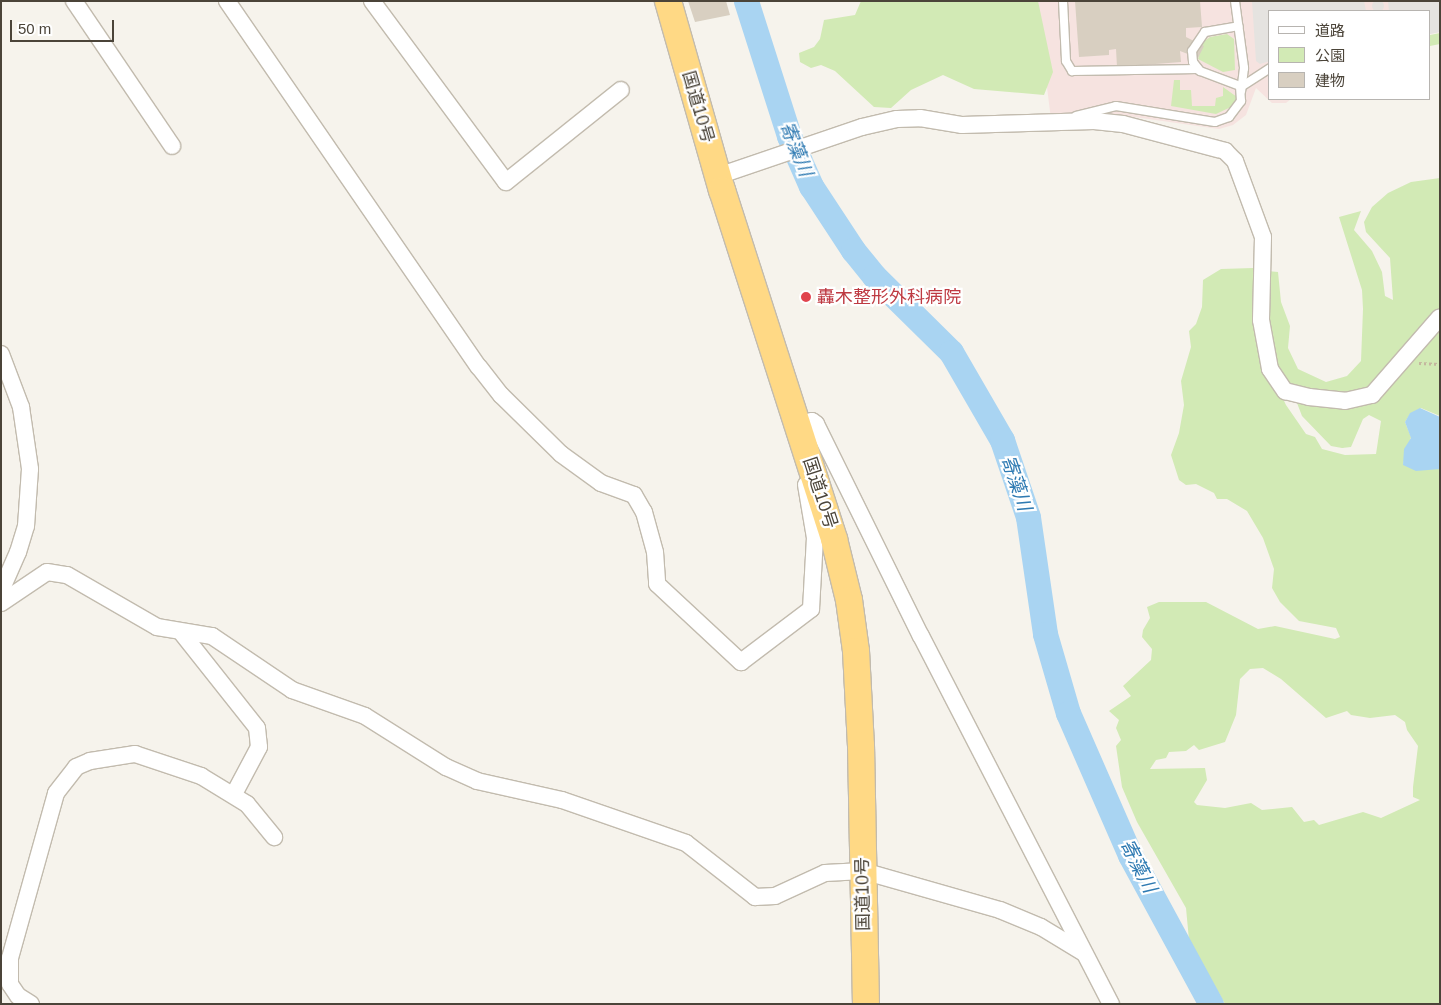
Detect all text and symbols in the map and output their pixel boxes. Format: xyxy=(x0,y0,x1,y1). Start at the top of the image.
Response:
scale bar xyxy=(12,10,116,42)
legend xyxy=(1268,10,1431,100)
text: 50 m xyxy=(18,20,51,37)
text: 道路 xyxy=(1315,22,1345,39)
text: 公園 xyxy=(1315,47,1345,64)
street label: 国道10号 xyxy=(677,68,719,146)
text: 建物 xyxy=(1315,72,1345,89)
water label: 寄藻川 xyxy=(775,118,817,180)
place label: 轟木整形外科病院 xyxy=(817,286,961,308)
marker: 轟木整形外科病院 xyxy=(799,290,813,304)
water label: 寄藻川 xyxy=(996,452,1036,514)
street label: 国道10号 xyxy=(798,454,842,532)
water label: 寄藻川 xyxy=(1115,835,1161,897)
street label: 国道10号 xyxy=(852,857,874,931)

